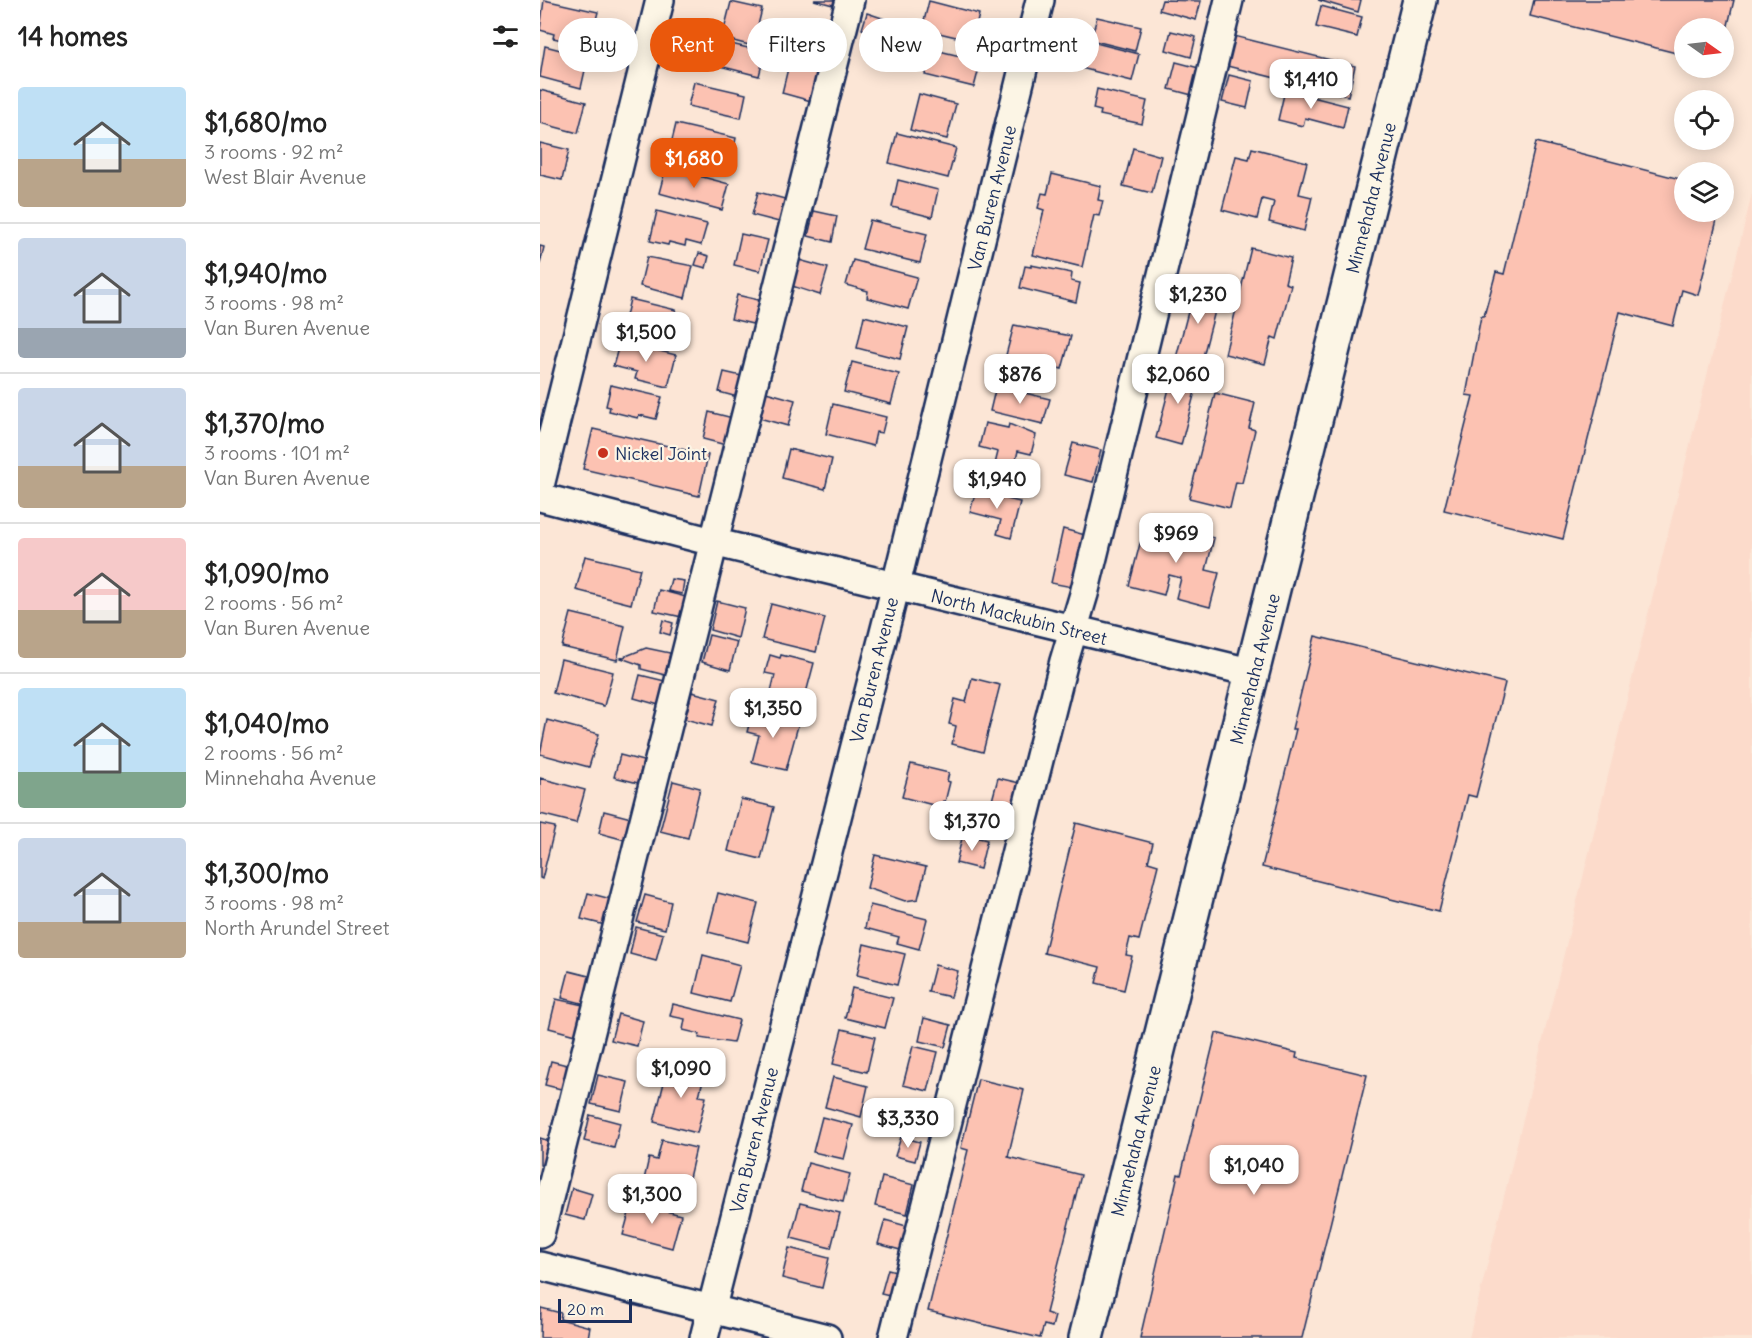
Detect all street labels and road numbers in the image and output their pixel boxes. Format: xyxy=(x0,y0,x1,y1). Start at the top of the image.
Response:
street label: Minnehaha Avenue xyxy=(1341,120,1401,276)
street label: Van Buren Avenue xyxy=(963,123,1021,273)
street label: North Mackubin Street xyxy=(929,584,1109,650)
street label: Minnehaha Avenue xyxy=(1225,591,1285,747)
street label: Van Buren Avenue xyxy=(845,595,903,745)
street label: Minnehaha Avenue xyxy=(1106,1063,1166,1219)
street label: Van Buren Avenue xyxy=(725,1065,783,1215)

